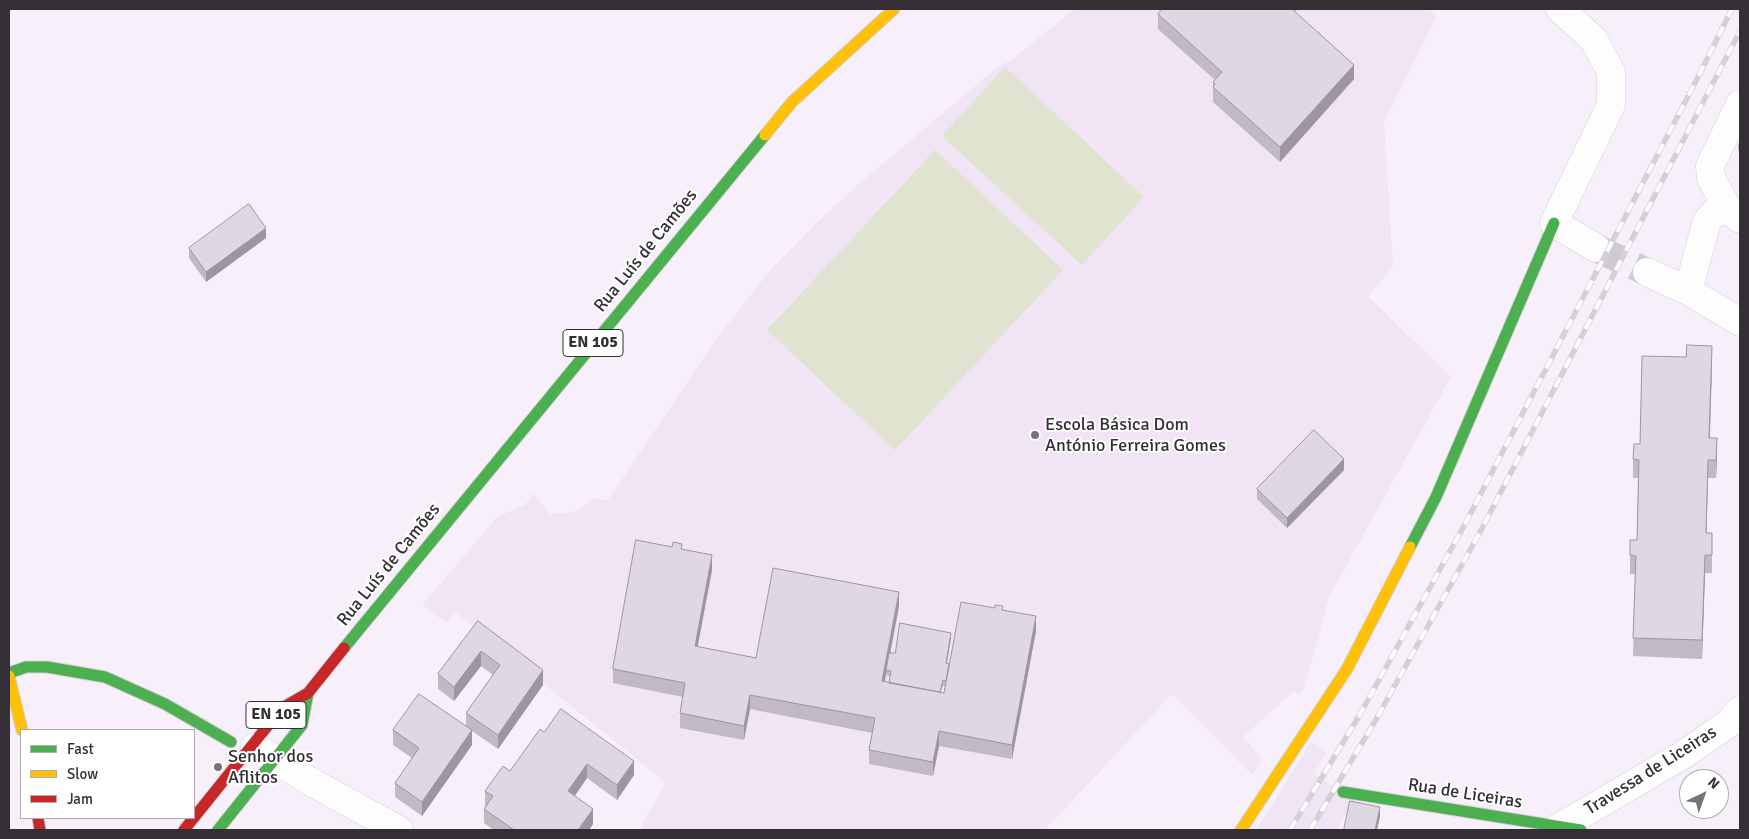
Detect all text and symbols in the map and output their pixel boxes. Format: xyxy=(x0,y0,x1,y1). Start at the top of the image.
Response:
street label: Rua Luís de Camões xyxy=(590,185,702,317)
road number: EN 105 xyxy=(563,329,623,356)
place label: Escola Básica Dom António Ferreira Gomes xyxy=(1045,414,1226,456)
marker: Escola Básica Dom António Ferreira Gomes xyxy=(1029,429,1041,441)
street label: Rua Luís de Camões xyxy=(333,499,445,631)
road number: EN 105 xyxy=(246,702,306,728)
street label: Travessa de Liceiras xyxy=(1581,722,1721,820)
legend xyxy=(20,729,195,819)
text: Fast xyxy=(67,740,94,758)
place label: Senhor dos Aflitos xyxy=(228,746,313,789)
marker: Senhor dos Aflitos xyxy=(212,761,224,773)
text: Slow xyxy=(67,765,98,783)
north arrow xyxy=(1679,769,1729,819)
street label: Rua de Liceiras xyxy=(1406,774,1524,814)
text: N xyxy=(1704,774,1723,793)
text: Jam xyxy=(67,790,93,808)

